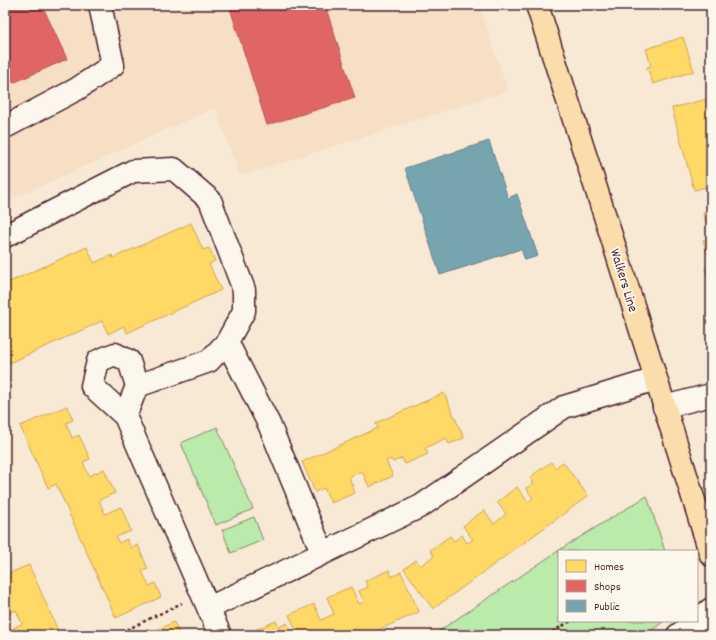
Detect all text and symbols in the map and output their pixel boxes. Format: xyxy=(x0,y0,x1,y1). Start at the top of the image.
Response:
street label: Walkers Line xyxy=(604,247,642,315)
legend xyxy=(558,550,698,622)
text: Homes xyxy=(594,559,624,576)
text: Shops xyxy=(594,579,621,596)
text: Public xyxy=(594,599,620,616)

